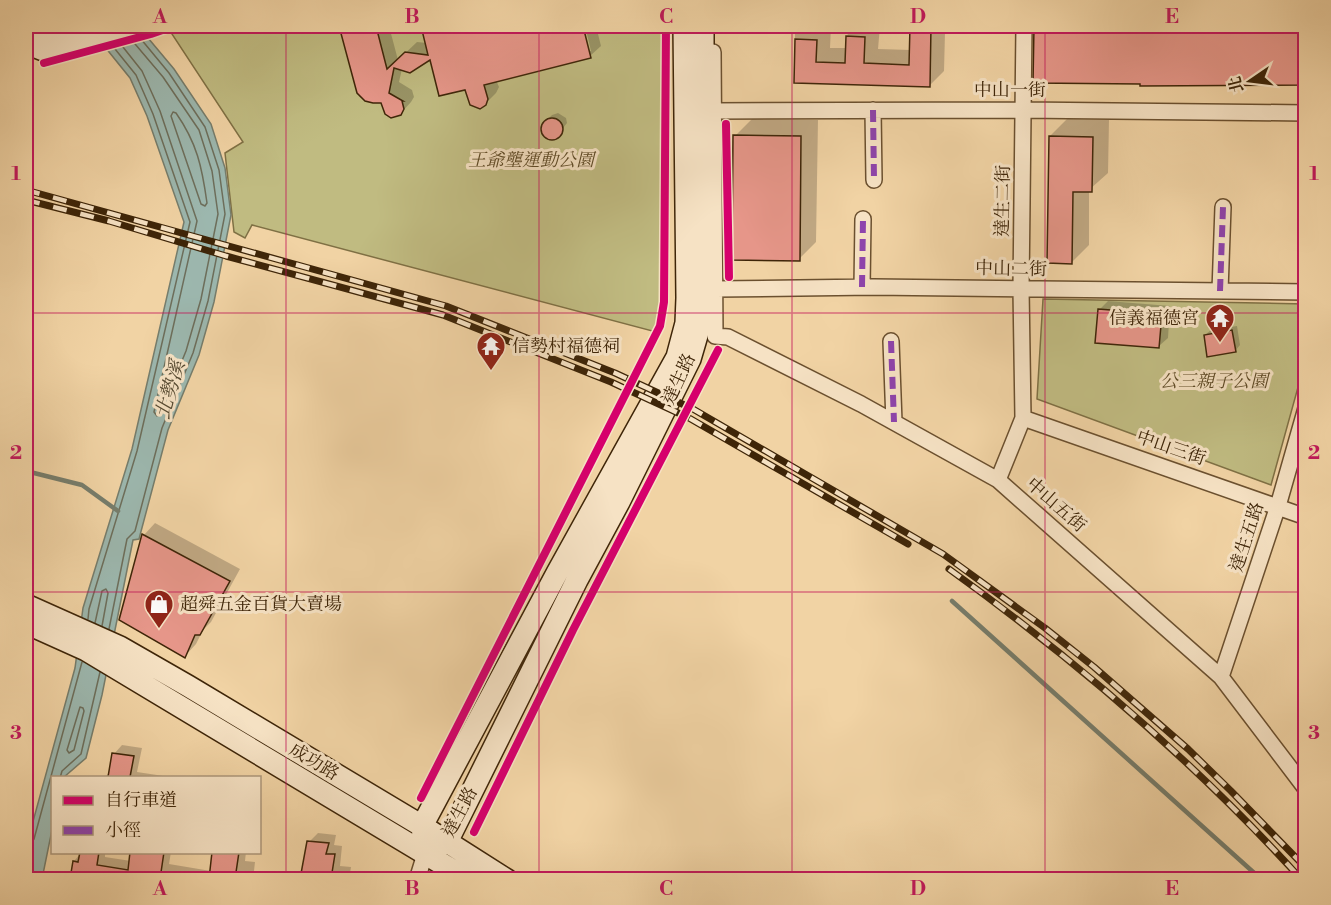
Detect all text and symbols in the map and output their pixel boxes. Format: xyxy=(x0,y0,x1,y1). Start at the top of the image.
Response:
text: A xyxy=(152,5,168,30)
text: B xyxy=(404,5,420,30)
text: C xyxy=(659,5,673,30)
text: D xyxy=(910,5,926,30)
text: E xyxy=(1165,5,1179,30)
north arrow xyxy=(1220,51,1280,111)
text: 北 xyxy=(1225,74,1248,95)
street label: 中山一街 xyxy=(974,79,1046,102)
park label: 王爺壟運動公園 xyxy=(468,149,597,172)
text: 1 xyxy=(11,162,21,187)
text: 1 xyxy=(1309,162,1319,187)
street label: 達生二街 xyxy=(991,165,1015,237)
street label: 中山二街 xyxy=(975,257,1047,281)
temple icon: 信義福德宮 xyxy=(1204,302,1236,344)
place label: 信義福德宮 xyxy=(1109,307,1199,330)
temple icon: 信勢村福德祠 xyxy=(475,330,507,372)
place label: 信勢村福德祠 xyxy=(512,335,620,358)
street label: 達生路 xyxy=(657,350,701,408)
water label: 北勢溪 xyxy=(151,356,192,422)
park label: 公三親子公園 xyxy=(1160,370,1271,393)
street label: 中山三街 xyxy=(1133,425,1209,471)
text: 2 xyxy=(10,441,22,466)
text: 2 xyxy=(1308,441,1320,466)
street label: 中山五街 xyxy=(1021,473,1091,537)
street label: 達生五路 xyxy=(1225,499,1269,575)
shop icon: 超舜五金百貨大賣場 xyxy=(143,588,175,630)
place label: 超舜五金百貨大賣場 xyxy=(180,593,342,616)
text: 3 xyxy=(10,721,22,746)
text: 3 xyxy=(1308,721,1320,746)
street label: 成功路 xyxy=(285,738,343,786)
legend xyxy=(51,776,261,854)
street label: 達生路 xyxy=(437,783,483,841)
text: 自行車道 xyxy=(105,789,177,812)
text: 小徑 xyxy=(105,819,141,842)
text: A xyxy=(152,877,168,902)
text: B xyxy=(404,877,420,902)
text: C xyxy=(659,877,673,902)
text: D xyxy=(910,877,926,902)
text: E xyxy=(1165,877,1179,902)

